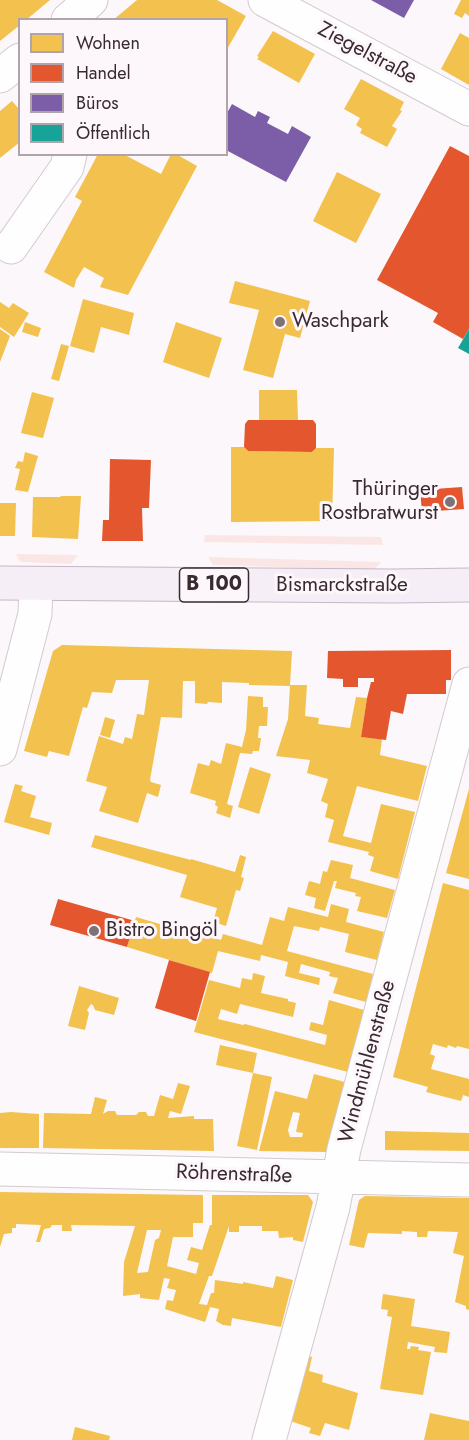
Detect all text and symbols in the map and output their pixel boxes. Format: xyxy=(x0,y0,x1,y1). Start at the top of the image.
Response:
street label: Ziegelstraße xyxy=(313,17,421,91)
legend xyxy=(18,18,228,156)
text: Wohnen xyxy=(76,30,140,56)
text: Handel xyxy=(76,60,131,86)
text: Büros xyxy=(76,90,118,116)
text: Öffentlich xyxy=(76,120,150,146)
place label: Waschpark xyxy=(292,309,389,335)
marker: Waschpark xyxy=(273,315,287,329)
place label: Thüringer Rostbratwurst xyxy=(321,477,438,527)
marker: Thüringer Rostbratwurst xyxy=(443,495,457,509)
road number: B 100 xyxy=(180,568,248,602)
street label: Bismarckstraße xyxy=(276,573,408,599)
place label: Bistro Bingöl xyxy=(106,918,218,944)
marker: Bistro Bingöl xyxy=(87,924,101,938)
street label: Windmühlenstraße xyxy=(334,978,402,1146)
street label: Röhrenstraße xyxy=(175,1160,293,1190)

